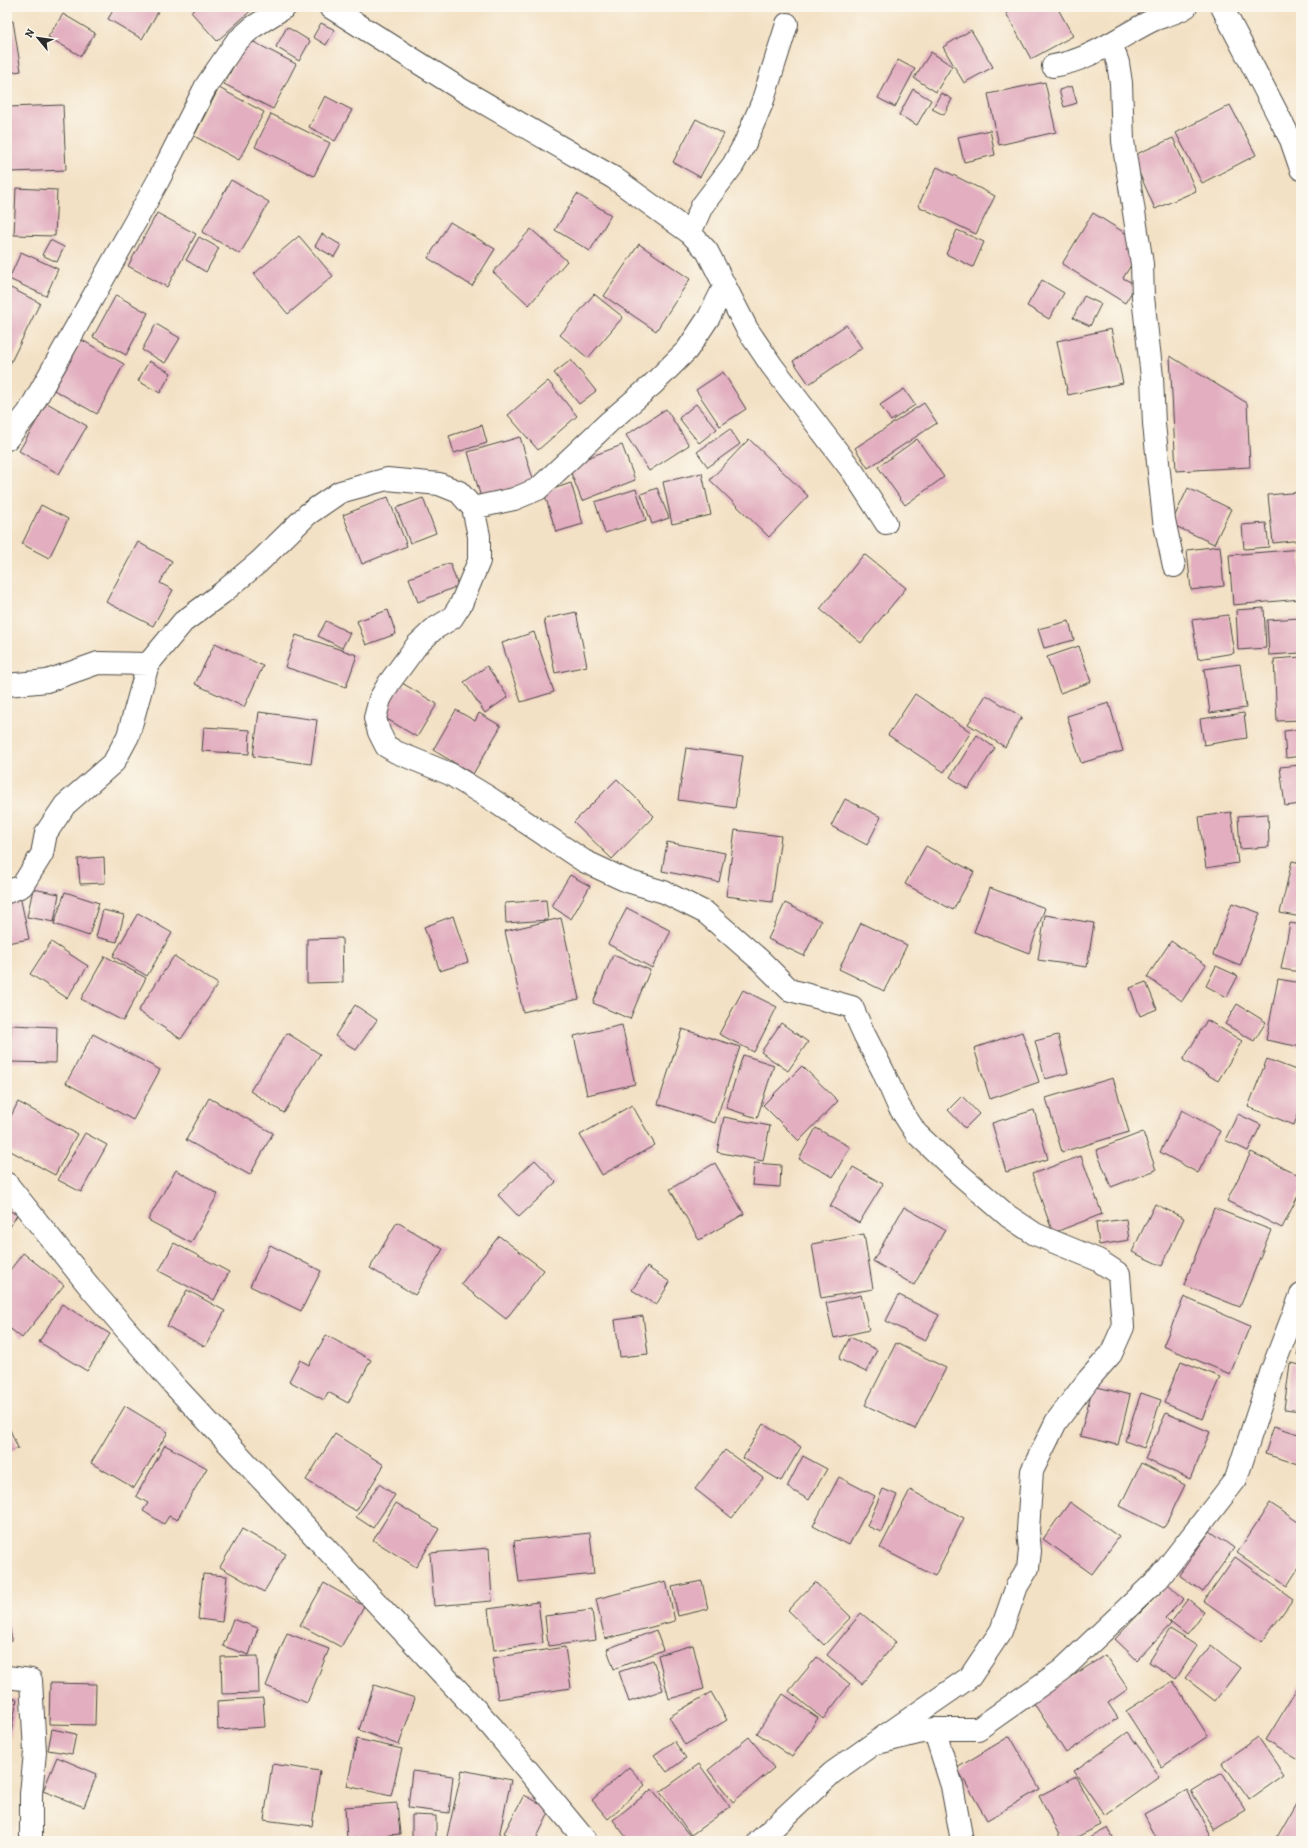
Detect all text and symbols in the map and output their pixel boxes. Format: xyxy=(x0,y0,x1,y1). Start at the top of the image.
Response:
north arrow xyxy=(18,18,58,58)
text: N xyxy=(21,26,38,41)

